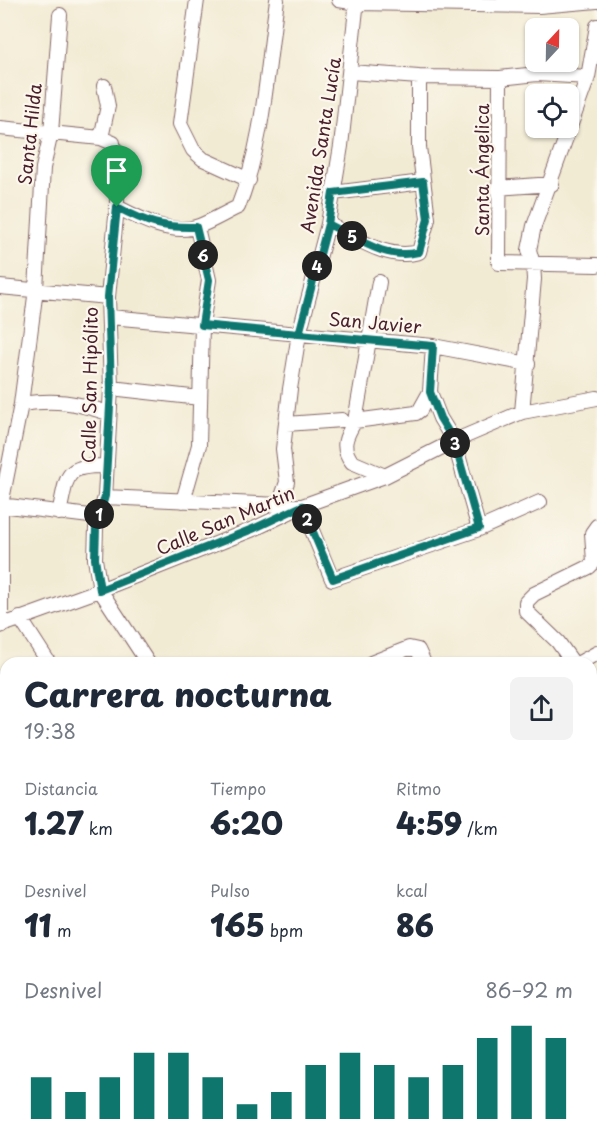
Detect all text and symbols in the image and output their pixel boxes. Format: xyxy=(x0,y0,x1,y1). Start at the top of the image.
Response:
north arrow xyxy=(525,18,579,72)
map controls xyxy=(525,18,579,138)
street label: Avenida Santa Lucía xyxy=(293,54,347,235)
street label: Santa Hilda xyxy=(10,82,48,186)
button: locate xyxy=(525,84,579,138)
street label: Santa Ángelica xyxy=(468,103,495,236)
pin xyxy=(91,145,142,207)
icon: arrive xyxy=(100,154,133,187)
pin: 5 xyxy=(337,221,367,251)
text: 5 xyxy=(347,224,357,248)
pin: 6 xyxy=(188,240,218,270)
text: 6 xyxy=(197,243,209,267)
pin: 4 xyxy=(302,251,332,281)
text: 4 xyxy=(312,254,322,278)
street label: San Javier xyxy=(328,305,423,340)
street label: Calle San Hipólito xyxy=(74,307,104,463)
pin: 3 xyxy=(440,428,470,458)
text: 3 xyxy=(450,431,460,455)
street label: Calle San Martin xyxy=(152,479,298,561)
pin: 1 xyxy=(84,499,114,529)
text: 1 xyxy=(95,502,103,526)
pin: 2 xyxy=(292,504,322,534)
text: 2 xyxy=(301,507,313,531)
text: Carrera nocturna xyxy=(24,668,332,718)
button: share xyxy=(510,677,573,740)
text: 19:38 xyxy=(24,716,76,746)
text: Distancia xyxy=(24,776,98,800)
text: Tiempo xyxy=(210,776,266,800)
text: Ritmo xyxy=(396,776,441,800)
text: 1.27 xyxy=(24,800,84,845)
text: 6:20 xyxy=(210,800,283,845)
text: 4:59 xyxy=(396,800,462,845)
text: km xyxy=(84,816,113,840)
text: /km xyxy=(462,816,498,840)
text: Desnivel xyxy=(24,878,86,902)
text: Pulso xyxy=(210,878,250,902)
text: kcal xyxy=(396,878,428,902)
text: 11 xyxy=(24,902,52,947)
text: 165 xyxy=(210,902,265,947)
text: 86 xyxy=(396,902,434,947)
text: m xyxy=(52,918,72,942)
text: bpm xyxy=(265,918,303,942)
text: Desnivel xyxy=(24,975,102,1005)
text: 86–92 m xyxy=(486,975,573,1005)

